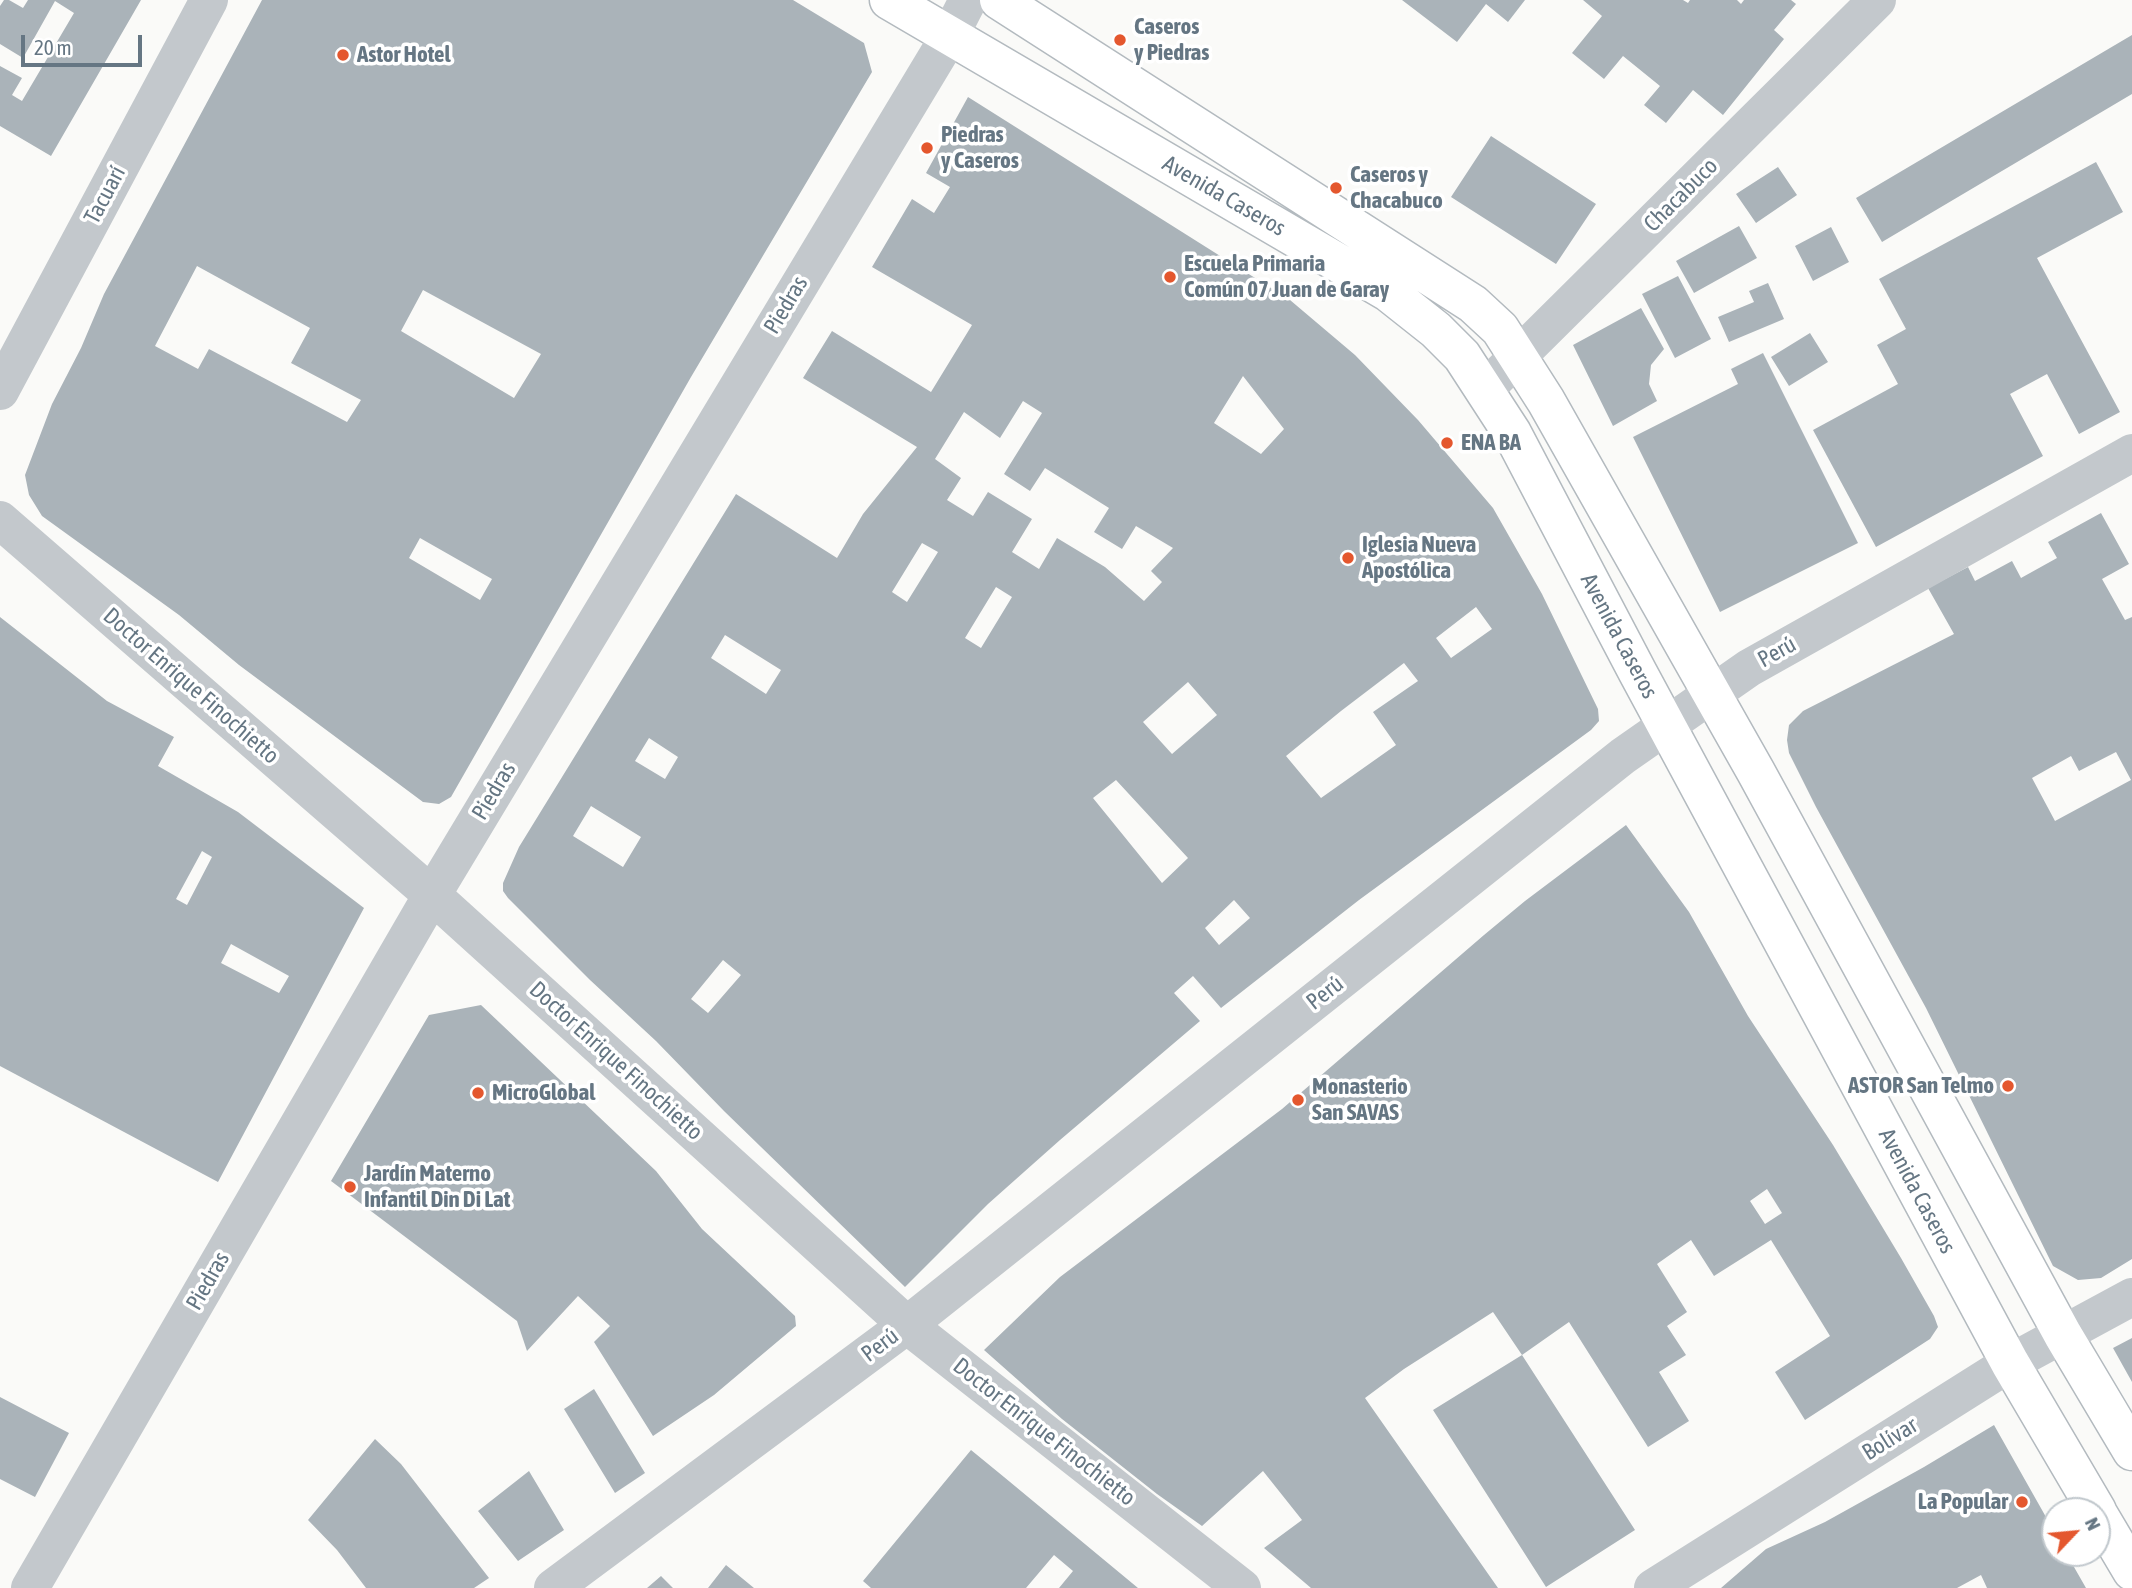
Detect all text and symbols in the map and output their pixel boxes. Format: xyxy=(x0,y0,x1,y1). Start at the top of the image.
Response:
place label: Caseros y Piedras xyxy=(1134,13,1209,67)
scale bar xyxy=(24,21,145,65)
marker: Caseros y Piedras xyxy=(1112,32,1128,48)
text: 20 m xyxy=(34,35,72,59)
place label: Astor Hotel xyxy=(357,41,451,69)
marker: Astor Hotel xyxy=(335,47,351,63)
place label: Piedras y Caseros xyxy=(941,121,1019,175)
marker: Piedras y Caseros xyxy=(919,140,935,156)
street label: Avenida Caseros xyxy=(1158,150,1290,242)
street label: Chacabuco xyxy=(1638,152,1724,238)
street label: Tacuarí xyxy=(78,161,132,229)
place label: Caseros y Chacabuco xyxy=(1350,161,1443,215)
marker: Caseros y Chacabuco xyxy=(1328,180,1344,196)
place label: Escuela Primaria Común 07 Juan de Garay xyxy=(1184,250,1389,304)
marker: Escuela Primaria Común 07 Juan de Garay xyxy=(1162,269,1178,285)
street label: Piedras xyxy=(758,271,814,339)
place label: ENA BA xyxy=(1461,429,1521,457)
marker: ENA BA xyxy=(1439,435,1455,451)
place label: Iglesia Nueva Apostólica xyxy=(1362,531,1476,585)
marker: Iglesia Nueva Apostólica xyxy=(1340,550,1356,566)
street label: Avenida Caseros xyxy=(1575,569,1663,703)
street label: Doctor Enrique Finochietto xyxy=(98,602,284,770)
street label: Perú xyxy=(1753,630,1801,674)
street label: Piedras xyxy=(466,757,522,825)
street label: Perú xyxy=(1301,970,1349,1016)
street label: Doctor Enrique Finochietto xyxy=(524,976,708,1146)
place label: ASTOR San Telmo xyxy=(1848,1072,1994,1100)
place label: Monasterio San SAVAS xyxy=(1312,1073,1408,1127)
marker: ASTOR San Telmo xyxy=(2000,1078,2016,1094)
place label: MicroGlobal xyxy=(492,1079,595,1107)
marker: MicroGlobal xyxy=(470,1085,486,1101)
marker: Monasterio San SAVAS xyxy=(1290,1092,1306,1108)
street label: Avenida Caseros xyxy=(1873,1124,1961,1258)
place label: Jardín Materno Infantil Din Di Lat xyxy=(364,1160,510,1214)
marker: Jardín Materno Infantil Din Di Lat xyxy=(342,1179,358,1195)
street label: Piedras xyxy=(180,1247,236,1315)
street label: Perú xyxy=(856,1322,904,1368)
street label: Doctor Enrique Finochietto xyxy=(947,1352,1141,1512)
street label: Bolívar xyxy=(1857,1411,1923,1467)
place label: La Popular xyxy=(1918,1488,2008,1516)
marker: La Popular xyxy=(2014,1494,2030,1510)
north arrow xyxy=(2041,1497,2111,1567)
text: N xyxy=(2081,1514,2105,1534)

